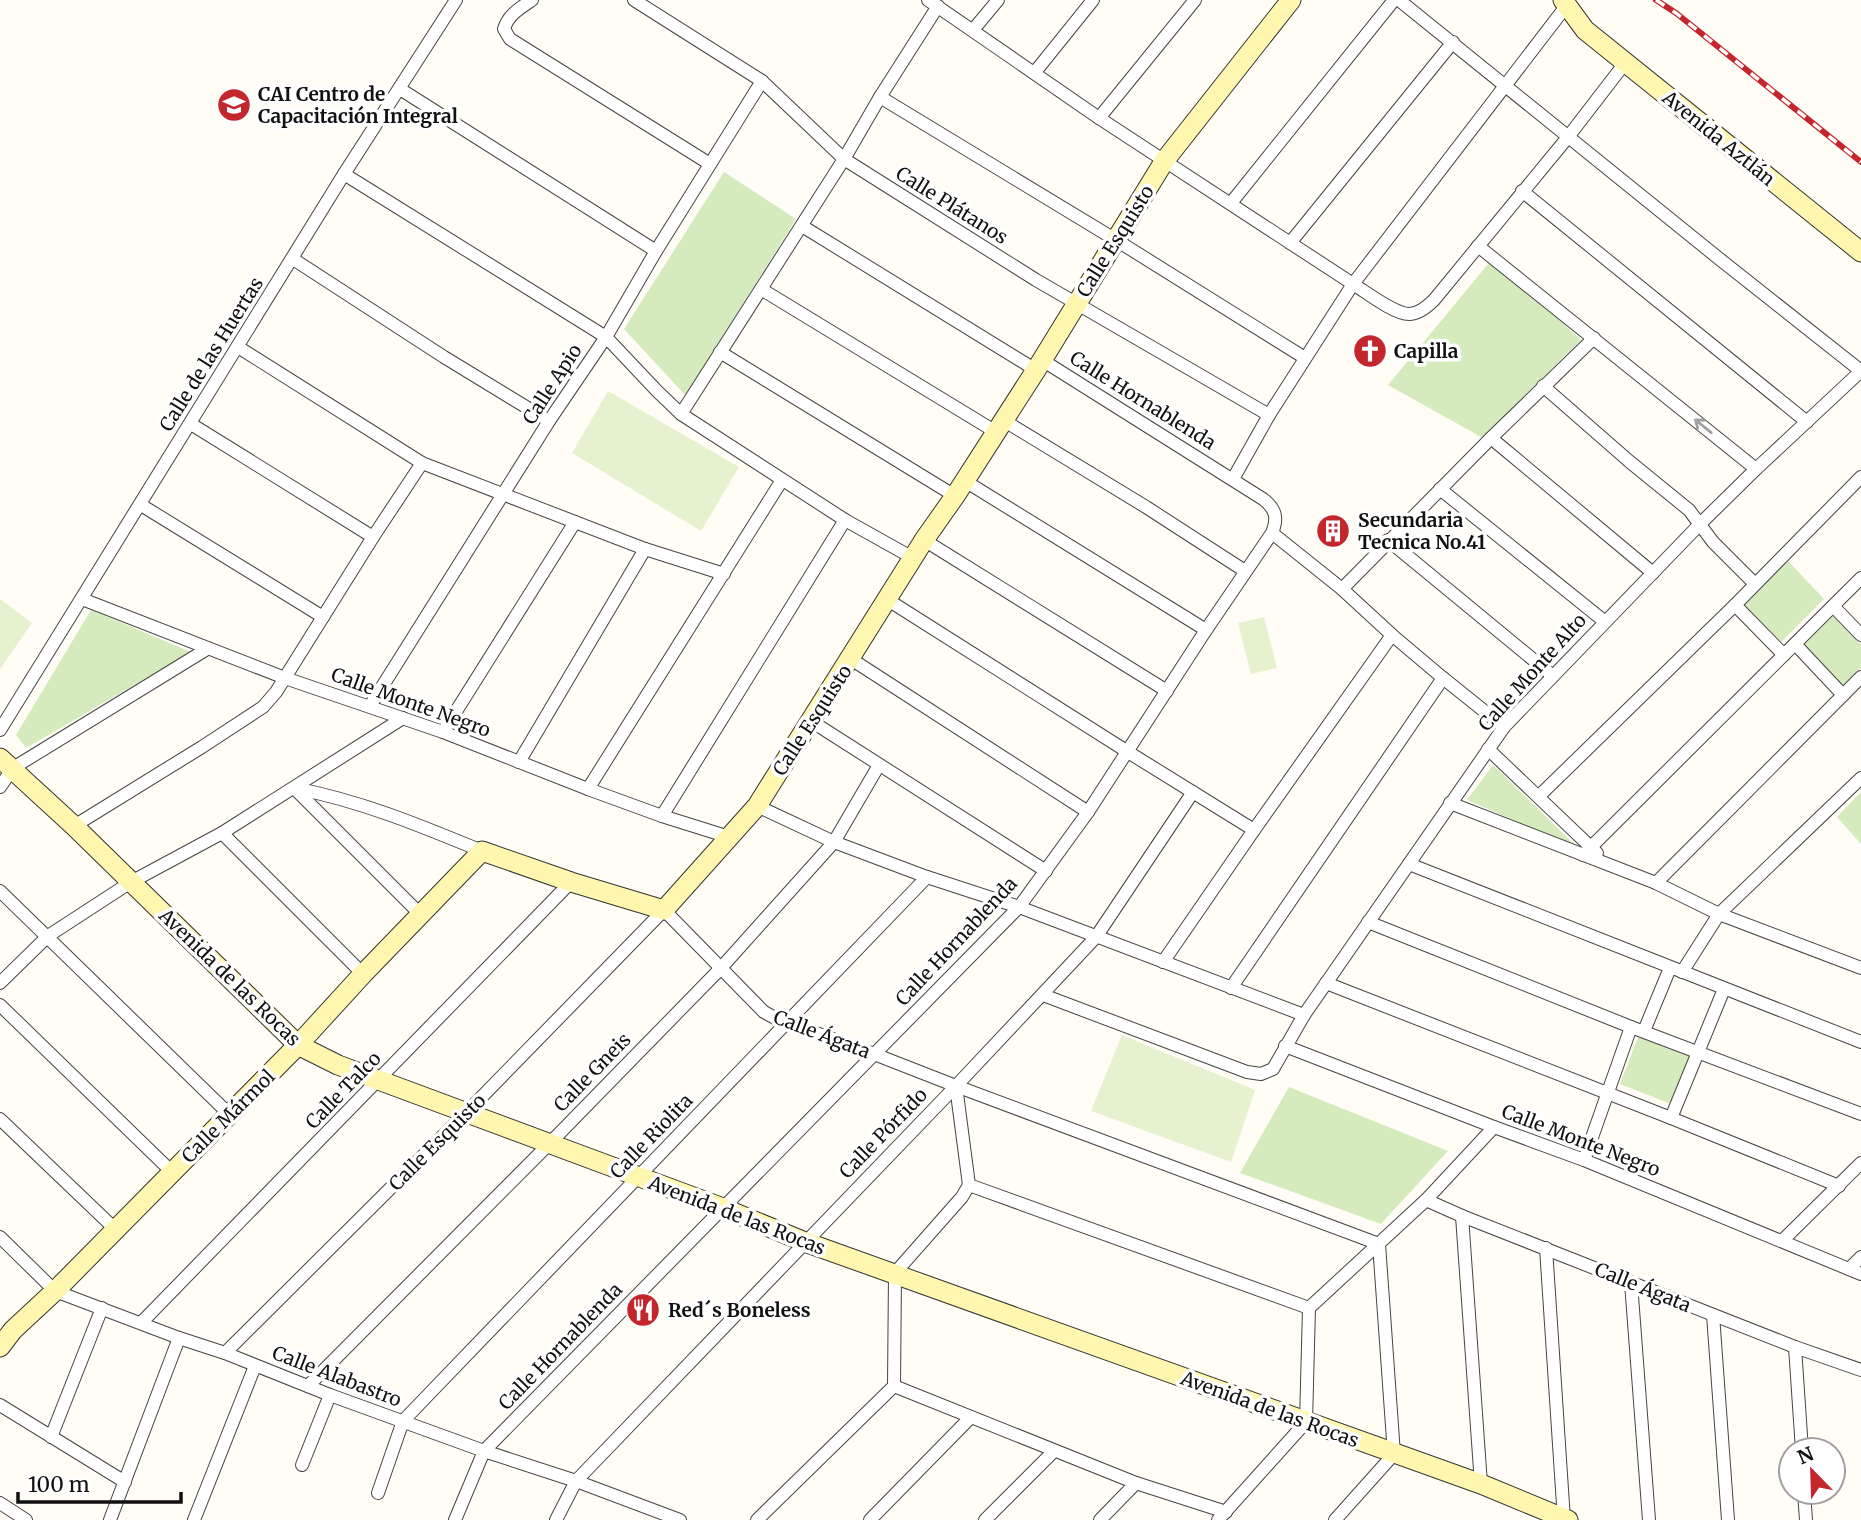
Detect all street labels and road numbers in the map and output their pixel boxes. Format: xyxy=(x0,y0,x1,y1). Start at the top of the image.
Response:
street label: Avenida Aztlán xyxy=(1657,85,1780,191)
street label: Calle Plátanos xyxy=(892,161,1012,249)
street label: Calle Esquisto xyxy=(1071,181,1159,301)
street label: Calle de las Huertas xyxy=(154,272,268,436)
street label: Calle Apio xyxy=(517,339,587,429)
street label: Calle Hornablenda xyxy=(1066,345,1220,455)
street label: Calle Monte Alto xyxy=(1473,608,1591,736)
street label: Calle Esquisto xyxy=(767,660,857,780)
street label: Calle Monte Negro xyxy=(328,662,494,742)
street label: Calle Hornablenda xyxy=(890,872,1022,1010)
street label: Avenida de las Rocas xyxy=(154,903,306,1051)
street label: Calle Ágata xyxy=(770,1005,874,1063)
street label: Calle Gneis xyxy=(548,1028,636,1116)
street label: Calle Talco xyxy=(300,1046,386,1134)
street label: Calle Mármol xyxy=(176,1064,280,1168)
street label: Calle Pórfido xyxy=(834,1083,932,1183)
street label: Calle Esquisto xyxy=(383,1088,491,1196)
street label: Calle Riolita xyxy=(605,1089,697,1183)
street label: Calle Monte Negro xyxy=(1498,1099,1664,1181)
street label: Avenida de las Rocas xyxy=(644,1170,829,1260)
street label: Calle Ágata xyxy=(1591,1257,1695,1317)
street label: Calle Hornablenda xyxy=(493,1277,627,1415)
street label: Calle Alabastro xyxy=(269,1340,405,1412)
street label: Avenida de las Rocas xyxy=(1177,1365,1362,1452)

